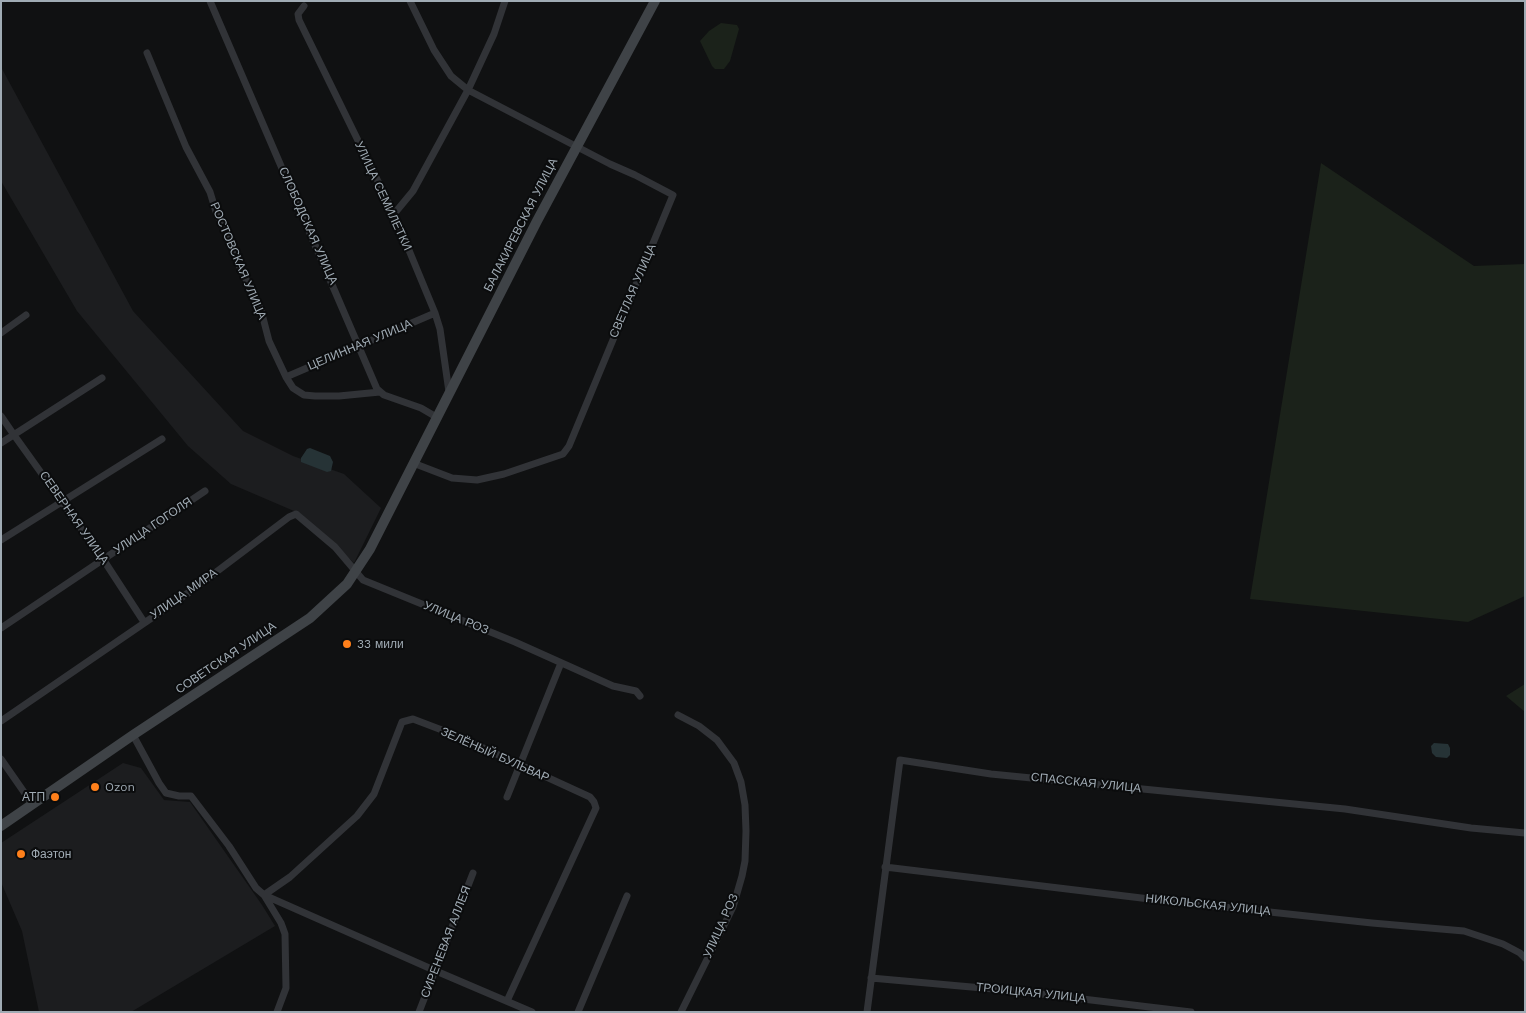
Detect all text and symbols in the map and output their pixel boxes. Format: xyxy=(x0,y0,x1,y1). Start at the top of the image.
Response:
street label: УЛИЦА СЕМИЛЕТКИ xyxy=(351,139,415,253)
street label: БАЛАКИРЕВСКАЯ УЛИЦА xyxy=(481,156,561,294)
street label: СЛОБОДСКАЯ УЛИЦА xyxy=(276,165,340,287)
street label: РОСТОВСКАЯ УЛИЦА xyxy=(207,200,269,322)
street label: СВЕТЛАЯ УЛИЦА xyxy=(607,242,659,340)
street label: ЦЕЛИННАЯ УЛИЦА xyxy=(306,316,414,374)
street label: СЕВЕРНАЯ УЛИЦА xyxy=(36,469,112,567)
street label: УЛИЦА ГОГОЛЯ xyxy=(111,494,195,558)
street label: УЛИЦА МИРА xyxy=(148,566,220,622)
street label: УЛИЦА РОЗ xyxy=(421,598,491,638)
street label: СОВЕТСКАЯ УЛИЦА xyxy=(173,619,279,697)
place label: 33 мили xyxy=(357,637,404,651)
marker: 33 мили xyxy=(341,638,353,650)
street label: ЗЕЛЁНЫЙ БУЛЬВАР xyxy=(438,725,552,785)
street label: СПАССКАЯ УЛИЦА xyxy=(1030,770,1142,796)
place label: Ozon xyxy=(105,780,135,794)
marker: Ozon xyxy=(89,781,101,793)
place label: АТП xyxy=(22,790,45,804)
marker: АТП xyxy=(49,791,61,803)
place label: Фаэтон xyxy=(31,847,71,861)
marker: Фаэтон xyxy=(15,848,27,860)
street label: СИРЕНЕВАЯ АЛЛЕЯ xyxy=(418,884,474,1000)
street label: НИКОЛЬСКАЯ УЛИЦА xyxy=(1145,891,1271,919)
street label: УЛИЦА РОЗ xyxy=(700,892,742,960)
street label: ТРОИЦКАЯ УЛИЦА xyxy=(975,980,1087,1006)

